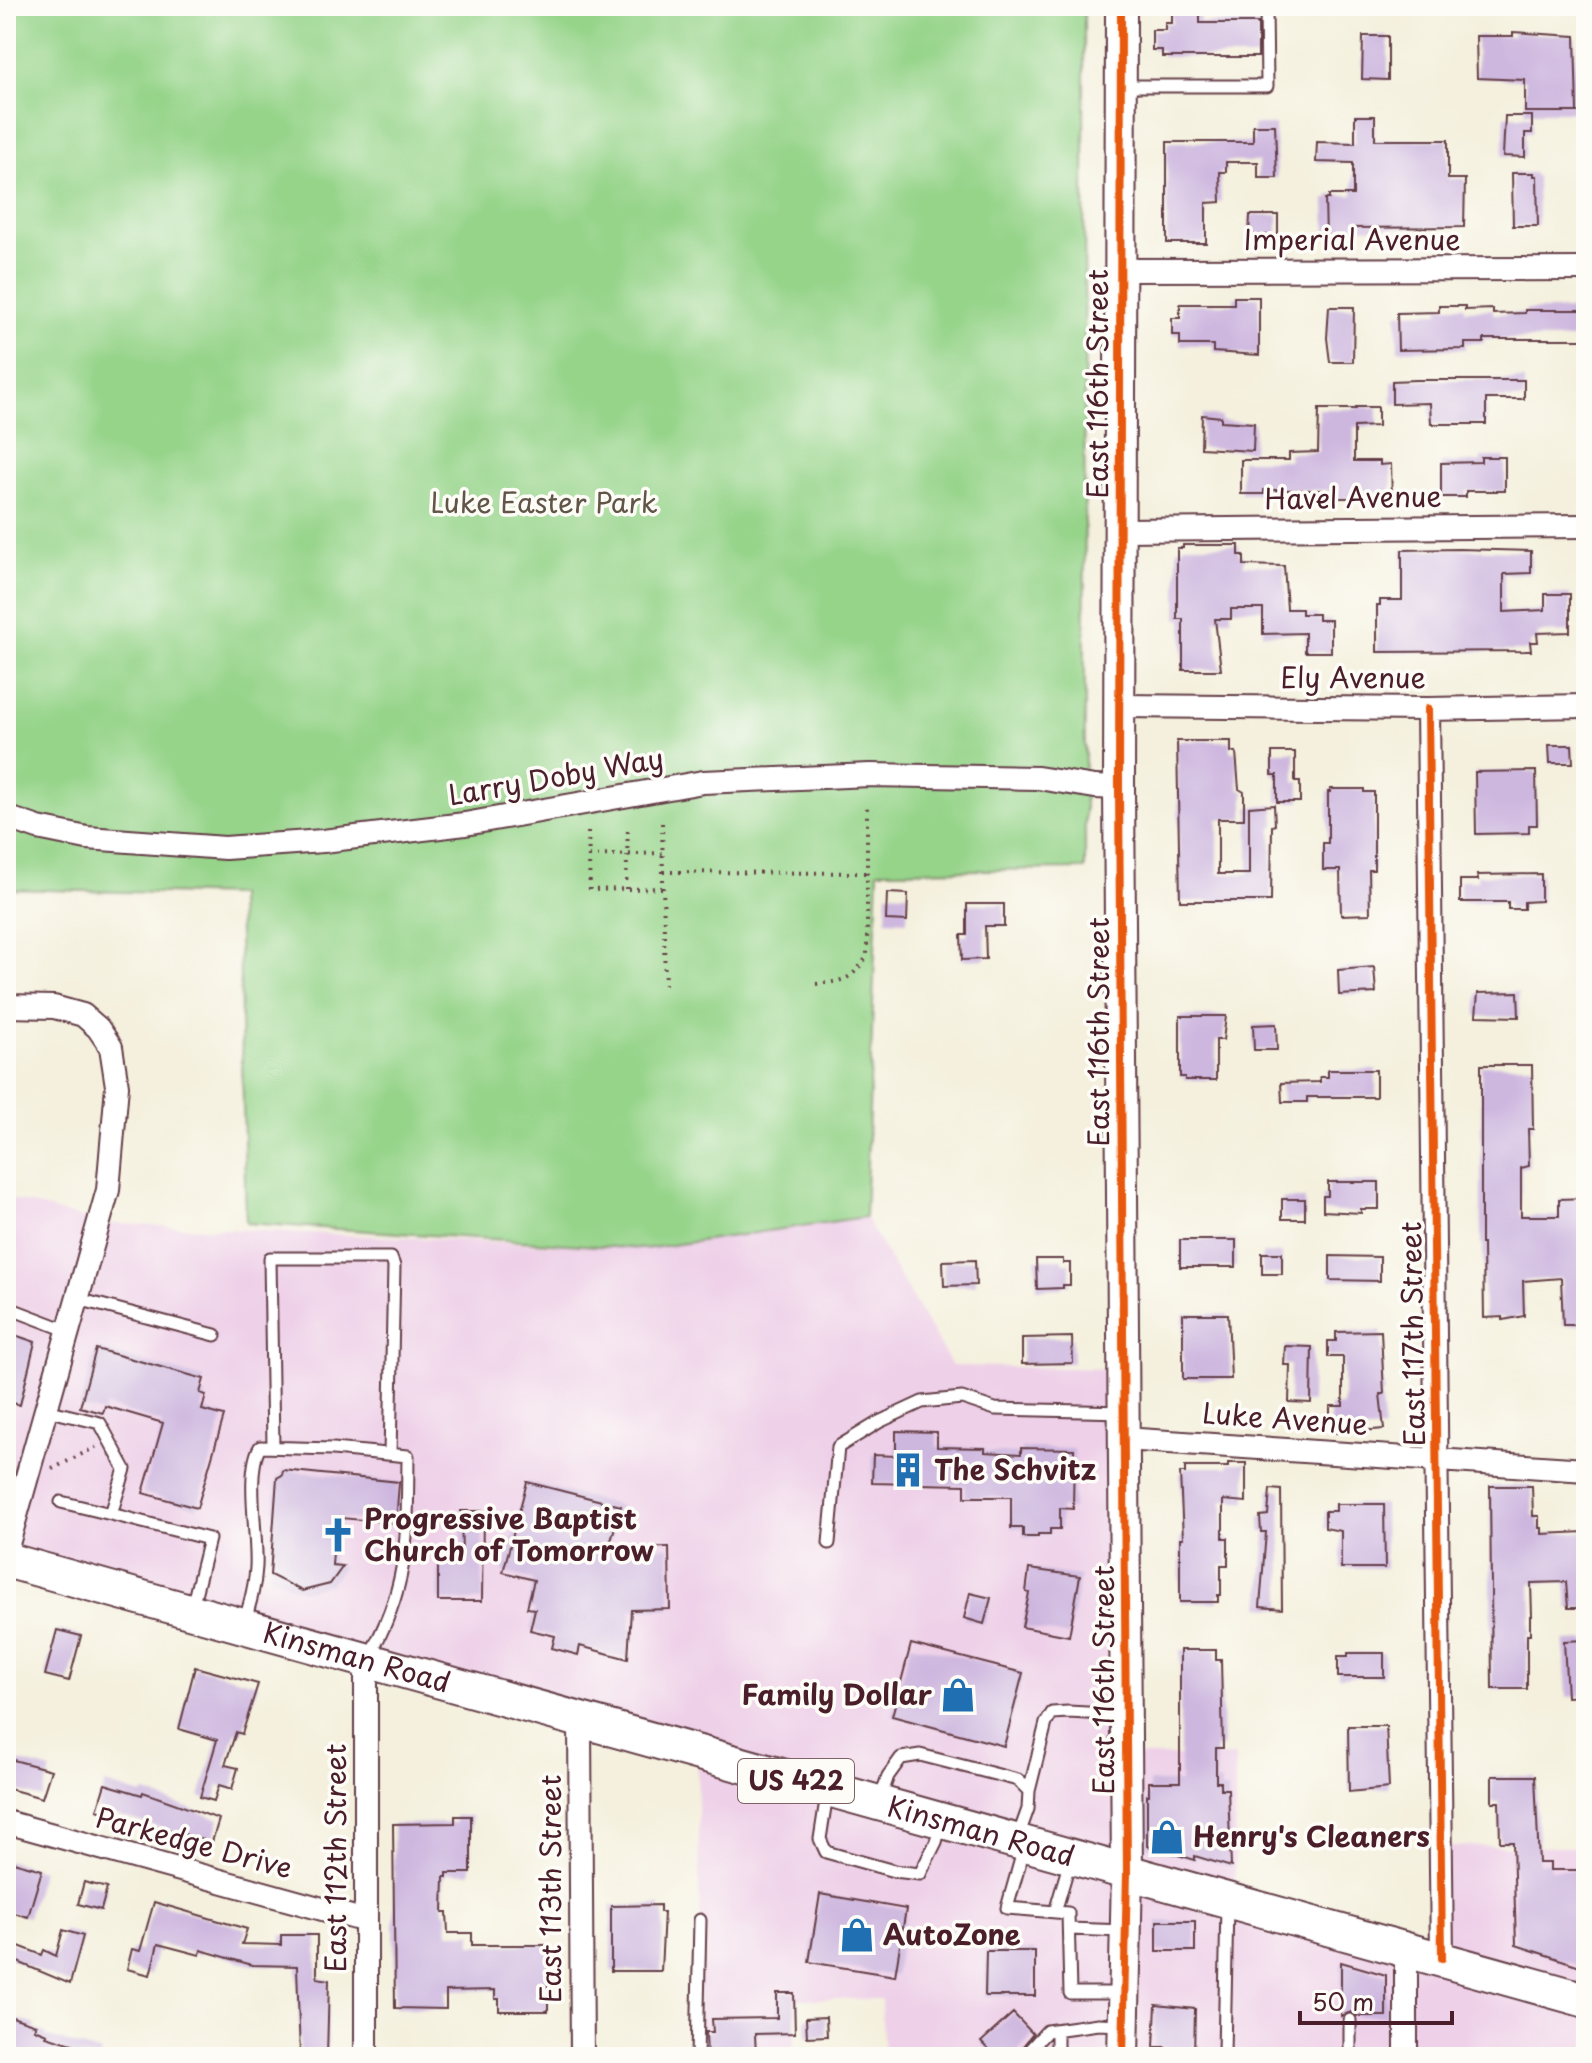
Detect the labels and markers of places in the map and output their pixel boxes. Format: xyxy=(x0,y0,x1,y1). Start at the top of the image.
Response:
place label: The Schvitz xyxy=(934,1447,1096,1490)
building icon: The Schvitz xyxy=(889,1451,927,1489)
place label: Progressive Baptist Church of Tomorrow xyxy=(364,1496,654,1571)
church icon: Progressive Baptist Church of Tomorrow xyxy=(319,1516,357,1554)
place label: Family Dollar xyxy=(742,1672,933,1715)
shop icon: Family Dollar xyxy=(939,1676,977,1714)
place label: Henry's Cleaners xyxy=(1193,1814,1430,1857)
shop icon: Henry's Cleaners xyxy=(1148,1818,1186,1856)
place label: AutoZone xyxy=(883,1912,1021,1955)
shop icon: AutoZone xyxy=(838,1916,876,1954)

